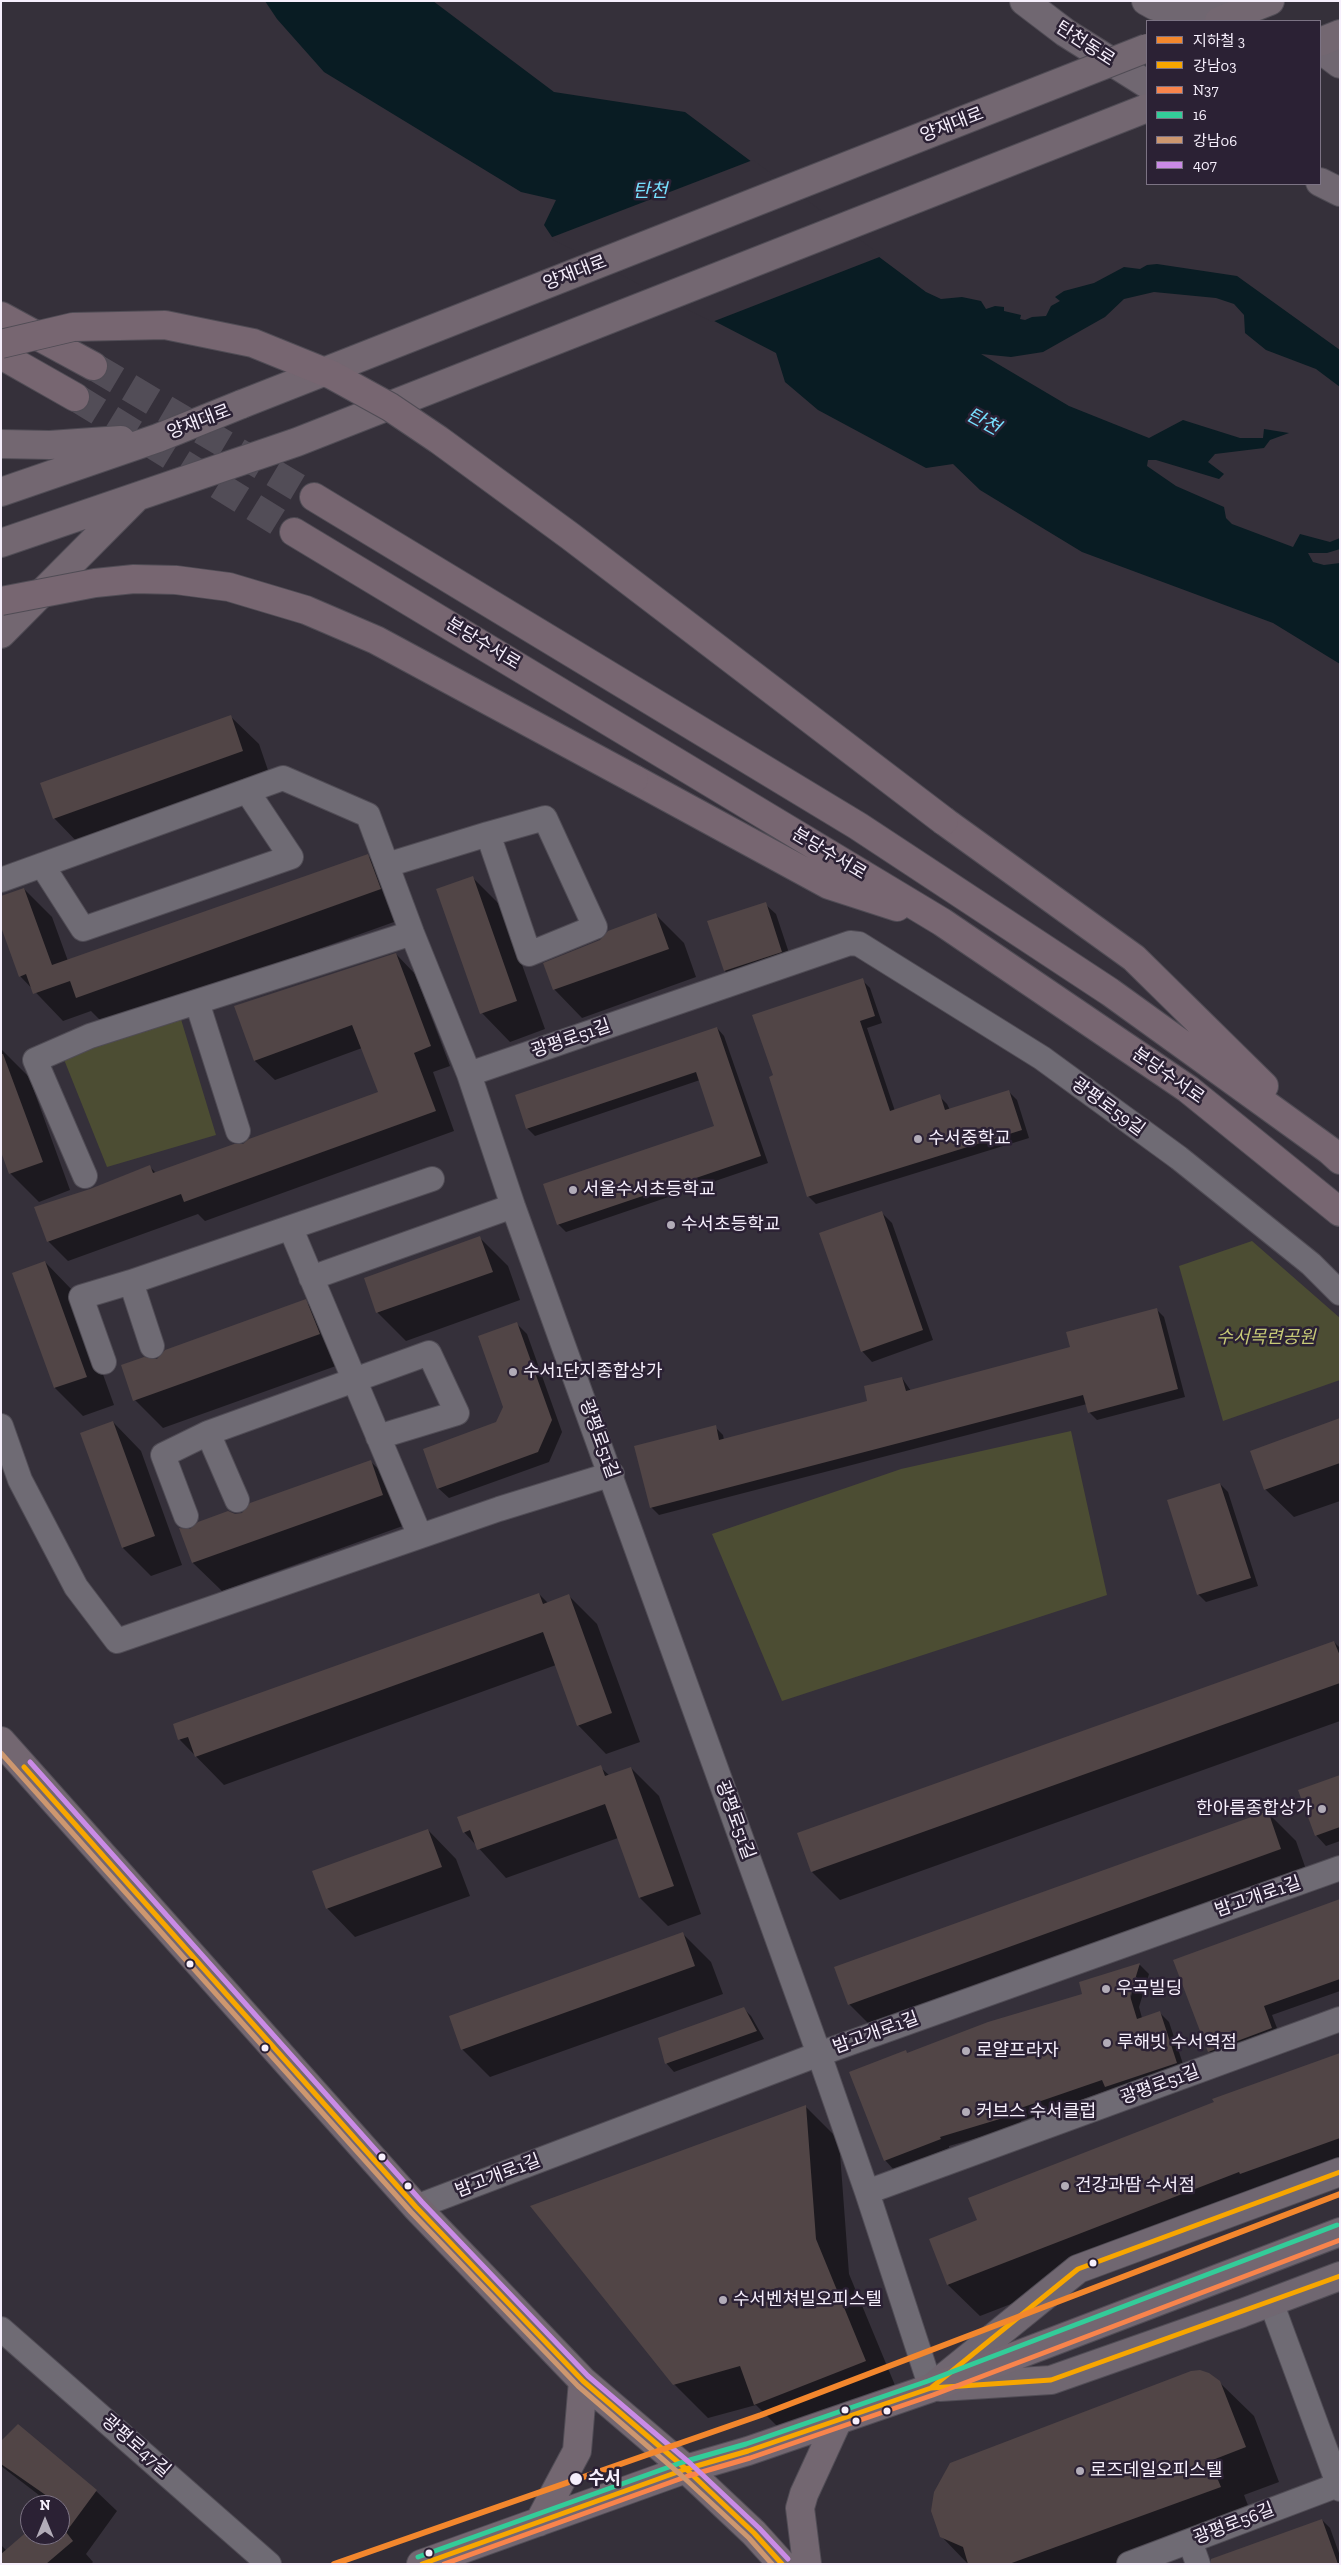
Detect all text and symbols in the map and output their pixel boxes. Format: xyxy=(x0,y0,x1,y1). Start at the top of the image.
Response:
street label: 탄천동로 xyxy=(1051,17,1119,71)
legend xyxy=(1146,20,1321,185)
text: 지하철 3 xyxy=(1193,32,1245,50)
text: 강남03 xyxy=(1193,57,1237,75)
text: N37 xyxy=(1193,81,1218,99)
street label: 양재대로 xyxy=(917,103,987,147)
text: 16 xyxy=(1193,106,1207,124)
text: 강남06 xyxy=(1193,132,1237,150)
text: 407 xyxy=(1193,156,1217,174)
water label: 탄천 xyxy=(633,181,667,203)
street label: 양재대로 xyxy=(540,251,610,295)
street label: 양재대로 xyxy=(164,400,234,444)
water label: 탄천 xyxy=(962,404,1004,440)
street label: 분당수서로 xyxy=(442,613,524,675)
street label: 분당수서로 xyxy=(788,823,870,885)
street label: 광평로51길 xyxy=(529,1015,613,1063)
street label: 분당수서로 xyxy=(1128,1043,1208,1109)
street label: 광평로59길 xyxy=(1067,1073,1149,1141)
place label: 수서중학교 xyxy=(928,1128,1011,1150)
marker: 수서중학교 xyxy=(912,1133,924,1145)
place label: 서울수서초등학교 xyxy=(583,1179,715,1201)
marker: 서울수서초등학교 xyxy=(567,1184,579,1196)
place label: 수서초등학교 xyxy=(681,1214,780,1236)
marker: 수서초등학교 xyxy=(665,1219,677,1231)
park label: 수서목련공원 xyxy=(1216,1327,1316,1349)
place label: 수서1단지종합상가 xyxy=(523,1361,662,1383)
marker: 수서1단지종합상가 xyxy=(507,1366,519,1378)
street label: 광평로51길 xyxy=(575,1397,623,1481)
street label: 광평로51길 xyxy=(711,1778,759,1862)
place label: 한아름종합상가 xyxy=(1196,1798,1312,1820)
marker: 한아름종합상가 xyxy=(1316,1803,1328,1815)
street label: 밤고개로1길 xyxy=(1212,1872,1304,1922)
unlabelled marker xyxy=(185,1959,195,1969)
place label: 우곡빌딩 xyxy=(1116,1978,1182,2000)
marker: 우곡빌딩 xyxy=(1100,1983,1112,1995)
street label: 밤고개로1길 xyxy=(830,2008,922,2058)
place label: 루해빗 수서역점 xyxy=(1117,2032,1237,2054)
marker: 루해빗 수서역점 xyxy=(1101,2037,1113,2049)
place label: 로얄프라자 xyxy=(976,2040,1059,2062)
unlabelled marker xyxy=(260,2043,270,2053)
marker: 로얄프라자 xyxy=(960,2045,972,2057)
street label: 광평로51길 xyxy=(1118,2061,1202,2109)
place label: 커브스 수서클럽 xyxy=(976,2101,1096,2123)
marker: 커브스 수서클럽 xyxy=(960,2106,972,2118)
street label: 밤고개로1길 xyxy=(452,2150,544,2202)
unlabelled marker xyxy=(377,2152,387,2162)
place label: 건강과땀 수서점 xyxy=(1075,2175,1195,2197)
marker: 건강과땀 수서점 xyxy=(1059,2180,1071,2192)
unlabelled marker xyxy=(403,2181,413,2191)
unlabelled marker xyxy=(1088,2258,1098,2268)
place label: 수서벤쳐빌오피스텔 xyxy=(733,2289,882,2311)
marker: 수서벤쳐빌오피스텔 xyxy=(717,2294,729,2306)
unlabelled marker xyxy=(840,2405,850,2415)
unlabelled marker xyxy=(882,2406,892,2416)
street label: 광평로47길 xyxy=(97,2410,175,2482)
unlabelled marker xyxy=(851,2416,861,2426)
place label: 로즈데일오피스텔 xyxy=(1090,2460,1222,2482)
marker: 로즈데일오피스텔 xyxy=(1074,2465,1086,2477)
place label: 수서 xyxy=(588,2468,621,2490)
marker: 수서 xyxy=(568,2471,584,2487)
north arrow xyxy=(20,2495,70,2545)
text: N xyxy=(40,2497,50,2514)
street label: 광평로56길 xyxy=(1190,2499,1278,2549)
unlabelled marker xyxy=(424,2548,434,2558)

